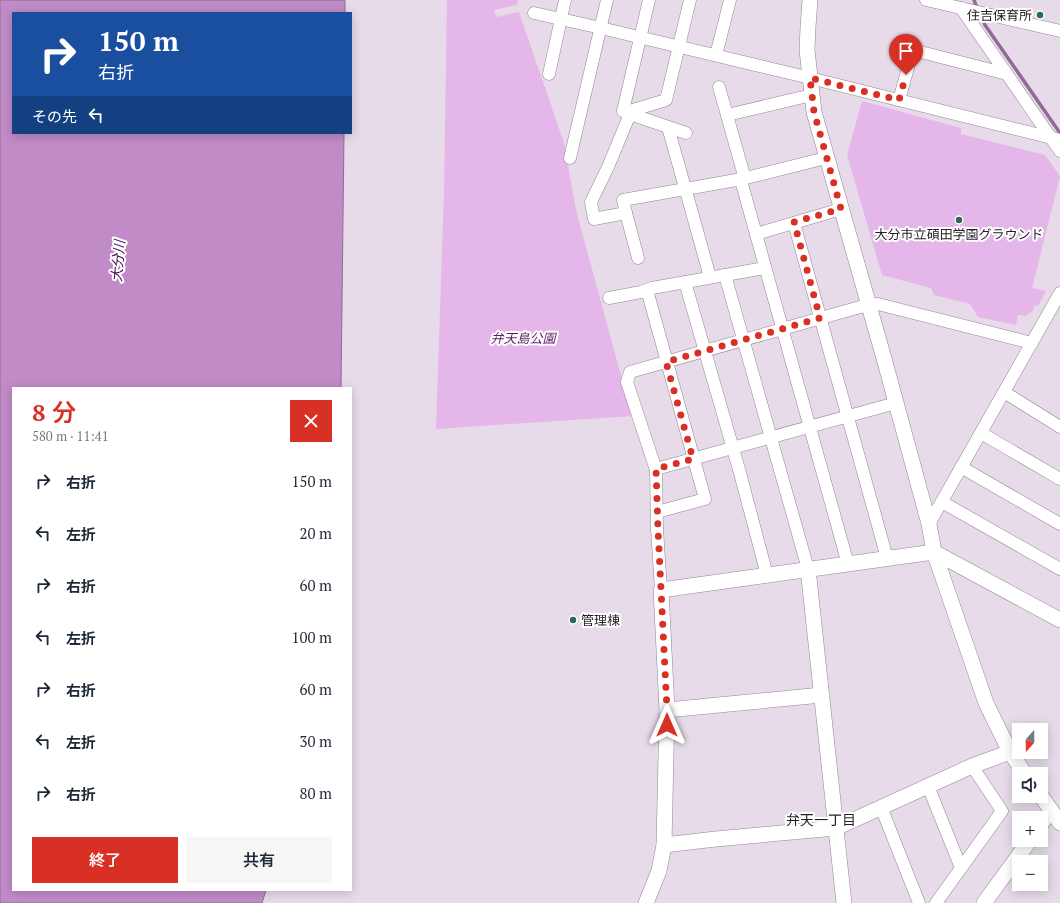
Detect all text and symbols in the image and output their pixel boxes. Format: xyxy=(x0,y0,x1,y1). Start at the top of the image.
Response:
place label: 住吉保育所 xyxy=(967,6,1032,24)
marker: 住吉保育所 xyxy=(1035,10,1045,20)
text: 150 m xyxy=(98,22,179,59)
icon: right xyxy=(32,28,84,80)
pin xyxy=(889,34,923,75)
icon: arrive xyxy=(895,40,917,62)
text: 右折 xyxy=(98,60,134,84)
icon: left xyxy=(85,104,107,126)
text: その先 xyxy=(32,106,77,126)
marker: 大分市立碩田学園グラウンド xyxy=(954,215,964,225)
place label: 大分市立碩田学園グラウンド xyxy=(874,225,1044,243)
water label: 大分川 xyxy=(106,237,129,283)
park label: 弁天島公園 xyxy=(490,329,557,347)
text: 8 分 xyxy=(32,396,76,428)
button: close xyxy=(290,400,332,442)
text: 580 m · 11:41 xyxy=(32,427,109,445)
icon: right xyxy=(32,470,54,492)
text: 150 m xyxy=(291,471,332,491)
text: 右折 xyxy=(66,472,96,492)
icon: left xyxy=(32,522,54,544)
text: 20 m xyxy=(299,523,332,543)
text: 左折 xyxy=(66,524,96,544)
icon: right xyxy=(32,574,54,596)
text: 60 m xyxy=(299,575,332,595)
text: 右折 xyxy=(66,576,96,596)
place label: 管理棟 xyxy=(581,611,620,629)
marker: 管理棟 xyxy=(568,615,578,625)
icon: left xyxy=(32,626,54,648)
text: 100 m xyxy=(291,627,332,647)
text: 左折 xyxy=(66,628,96,648)
icon: right xyxy=(32,678,54,700)
text: 60 m xyxy=(299,679,332,699)
text: 右折 xyxy=(66,680,96,700)
position arrow xyxy=(646,704,688,746)
north arrow xyxy=(1012,723,1048,759)
map controls xyxy=(1012,723,1048,891)
icon: left xyxy=(32,730,54,752)
text: 30 m xyxy=(299,731,332,751)
text: 左折 xyxy=(66,732,96,752)
button: sound xyxy=(1012,767,1048,803)
icon: right xyxy=(32,782,54,804)
text: 80 m xyxy=(299,783,332,803)
text: 右折 xyxy=(66,784,96,804)
district label: 弁天一丁目 xyxy=(786,810,856,829)
button: + xyxy=(1012,811,1048,847)
button: 終了 xyxy=(32,837,178,883)
button: 共有 xyxy=(186,837,332,883)
button: − xyxy=(1012,855,1048,891)

